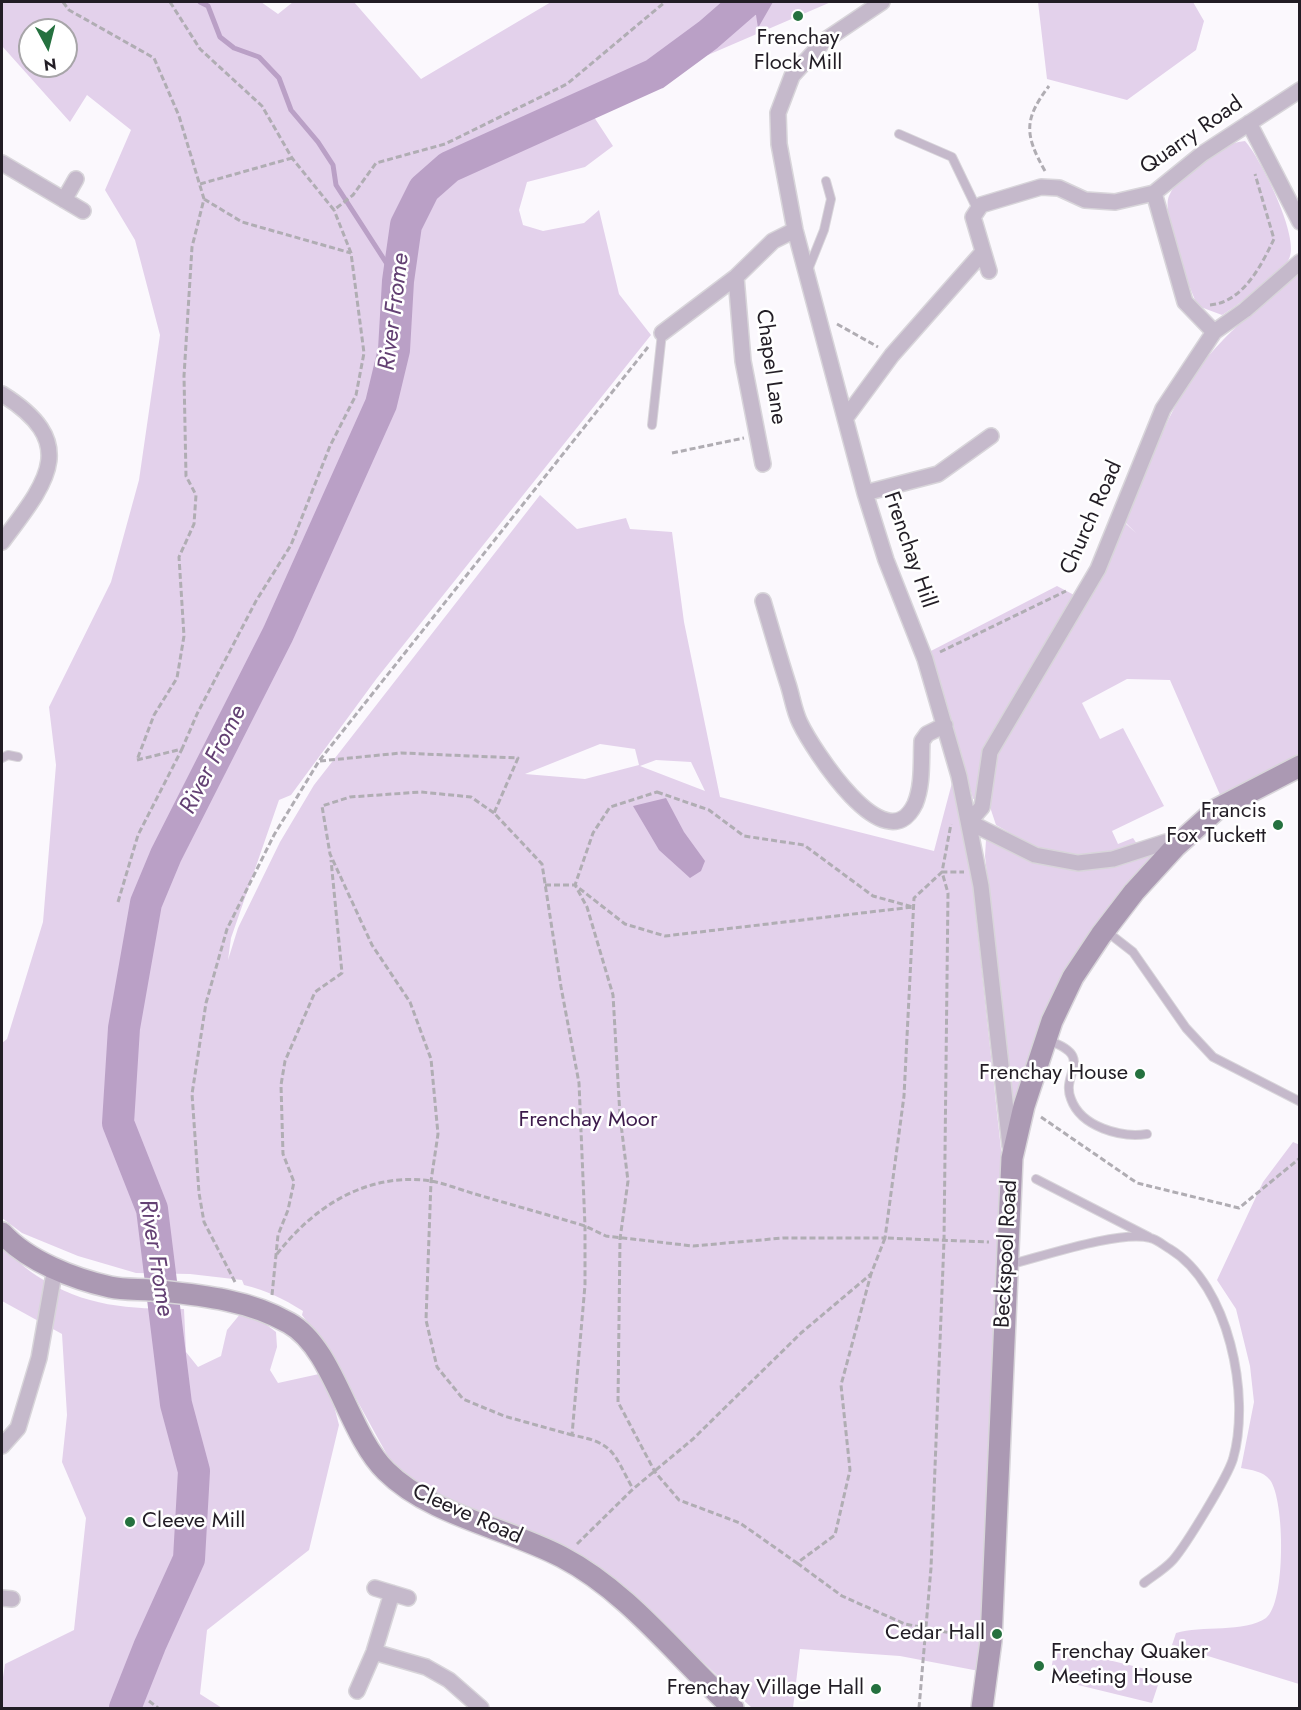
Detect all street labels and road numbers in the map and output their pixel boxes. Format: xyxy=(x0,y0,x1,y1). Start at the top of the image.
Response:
street label: Quarry Road xyxy=(1136,91,1248,181)
street label: Chapel Lane xyxy=(749,308,791,426)
street label: Church Road xyxy=(1055,457,1129,579)
street label: Frenchay Hill xyxy=(877,488,941,612)
street label: Beckspool Road xyxy=(990,1179,1024,1329)
street label: Cleeve Road xyxy=(408,1479,526,1551)

